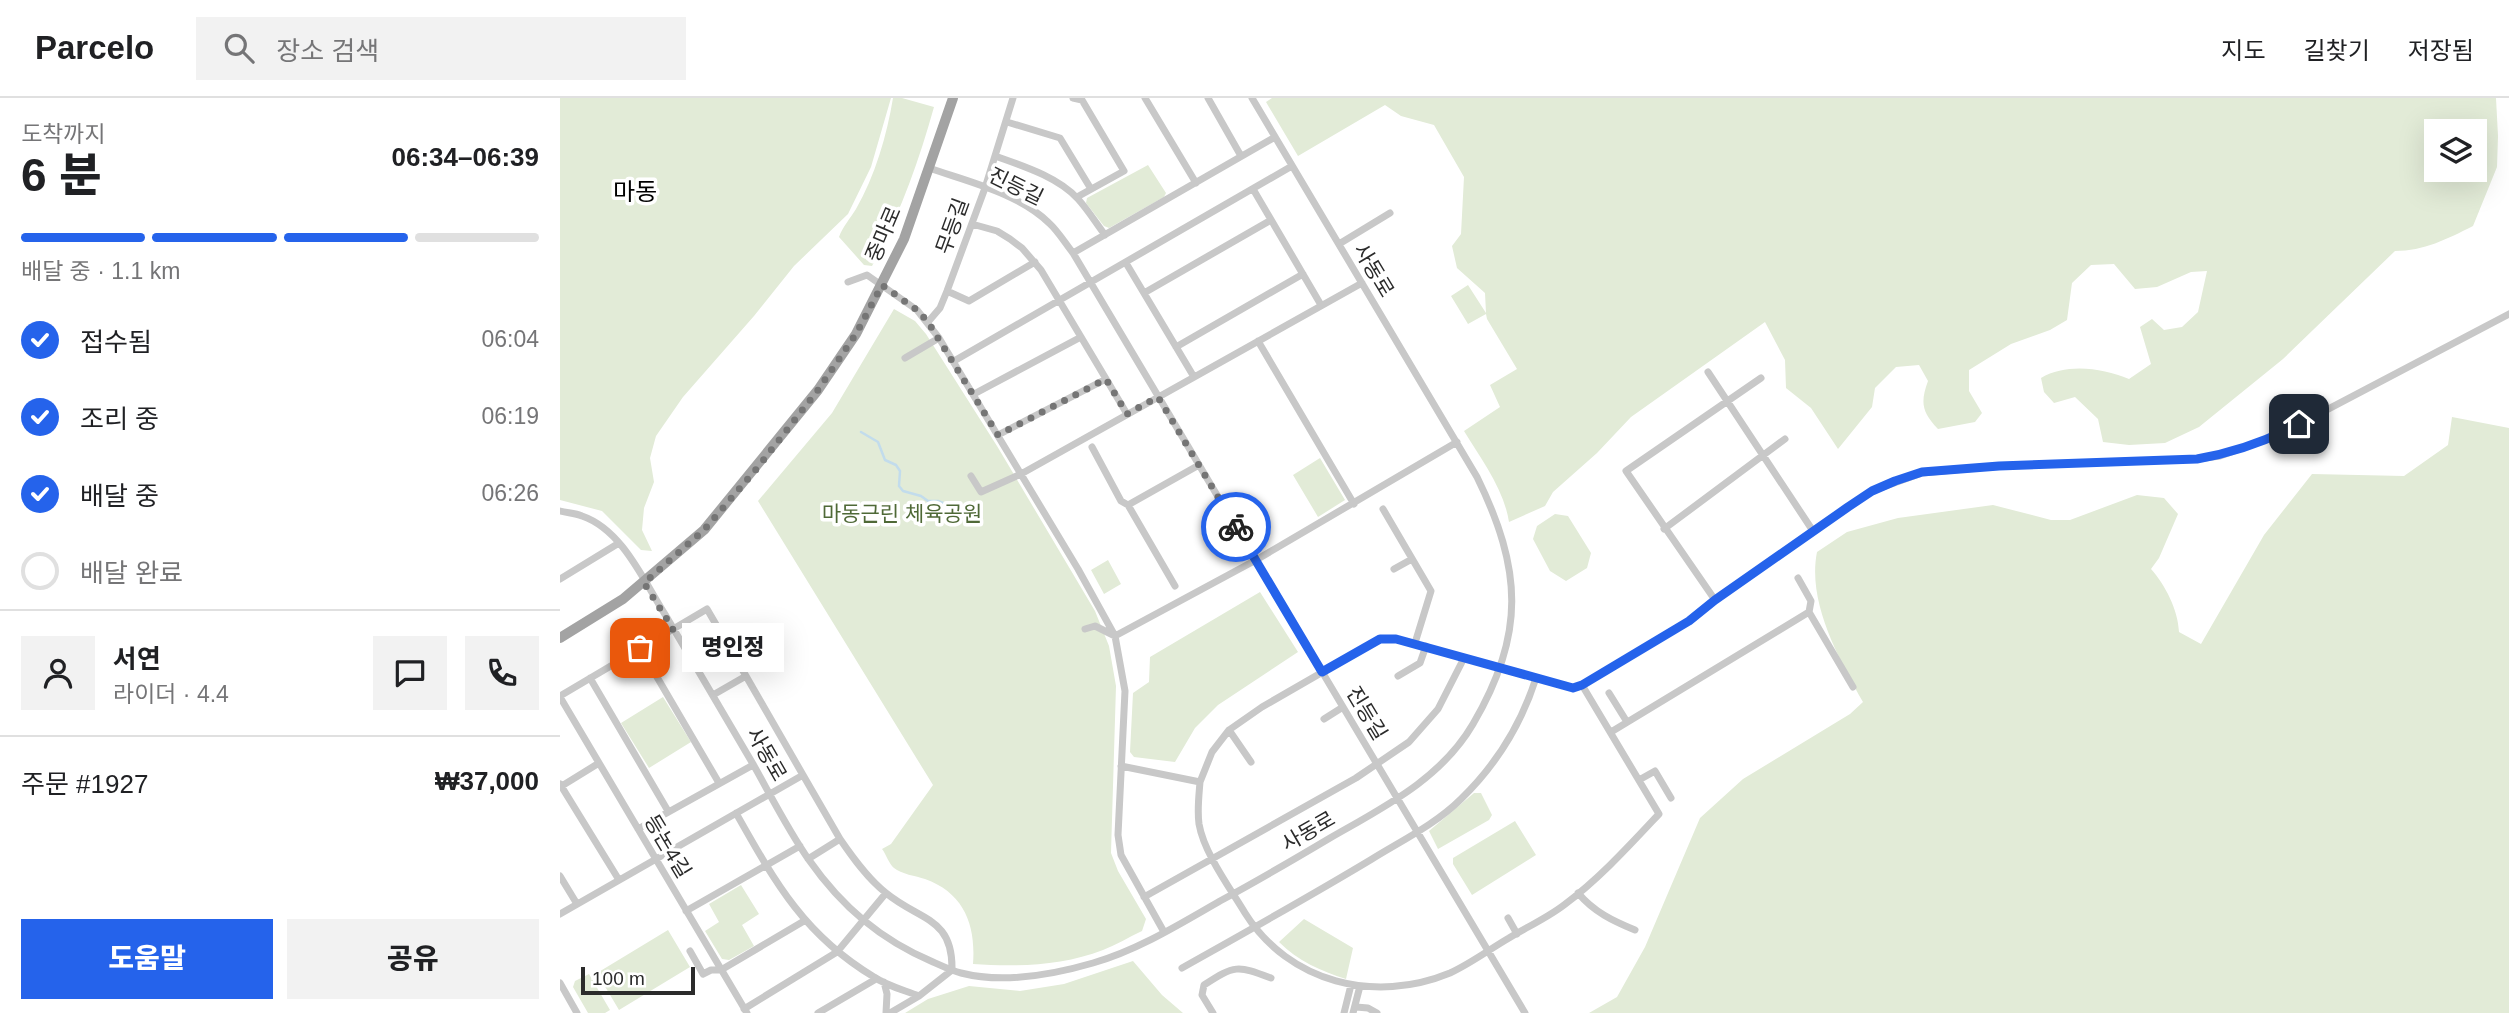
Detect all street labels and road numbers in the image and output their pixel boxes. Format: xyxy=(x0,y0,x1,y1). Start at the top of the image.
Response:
street label: 진등길 xyxy=(985,163,1047,209)
street label: 무등길 xyxy=(931,195,973,257)
street label: 중마로 xyxy=(861,203,905,265)
street label: 사동로 xyxy=(1349,239,1399,301)
street label: 진등길 xyxy=(1342,682,1392,744)
street label: 사동로 xyxy=(743,723,791,785)
street label: 사동로 xyxy=(1277,807,1339,855)
street label: 등논4길 xyxy=(640,810,696,882)

